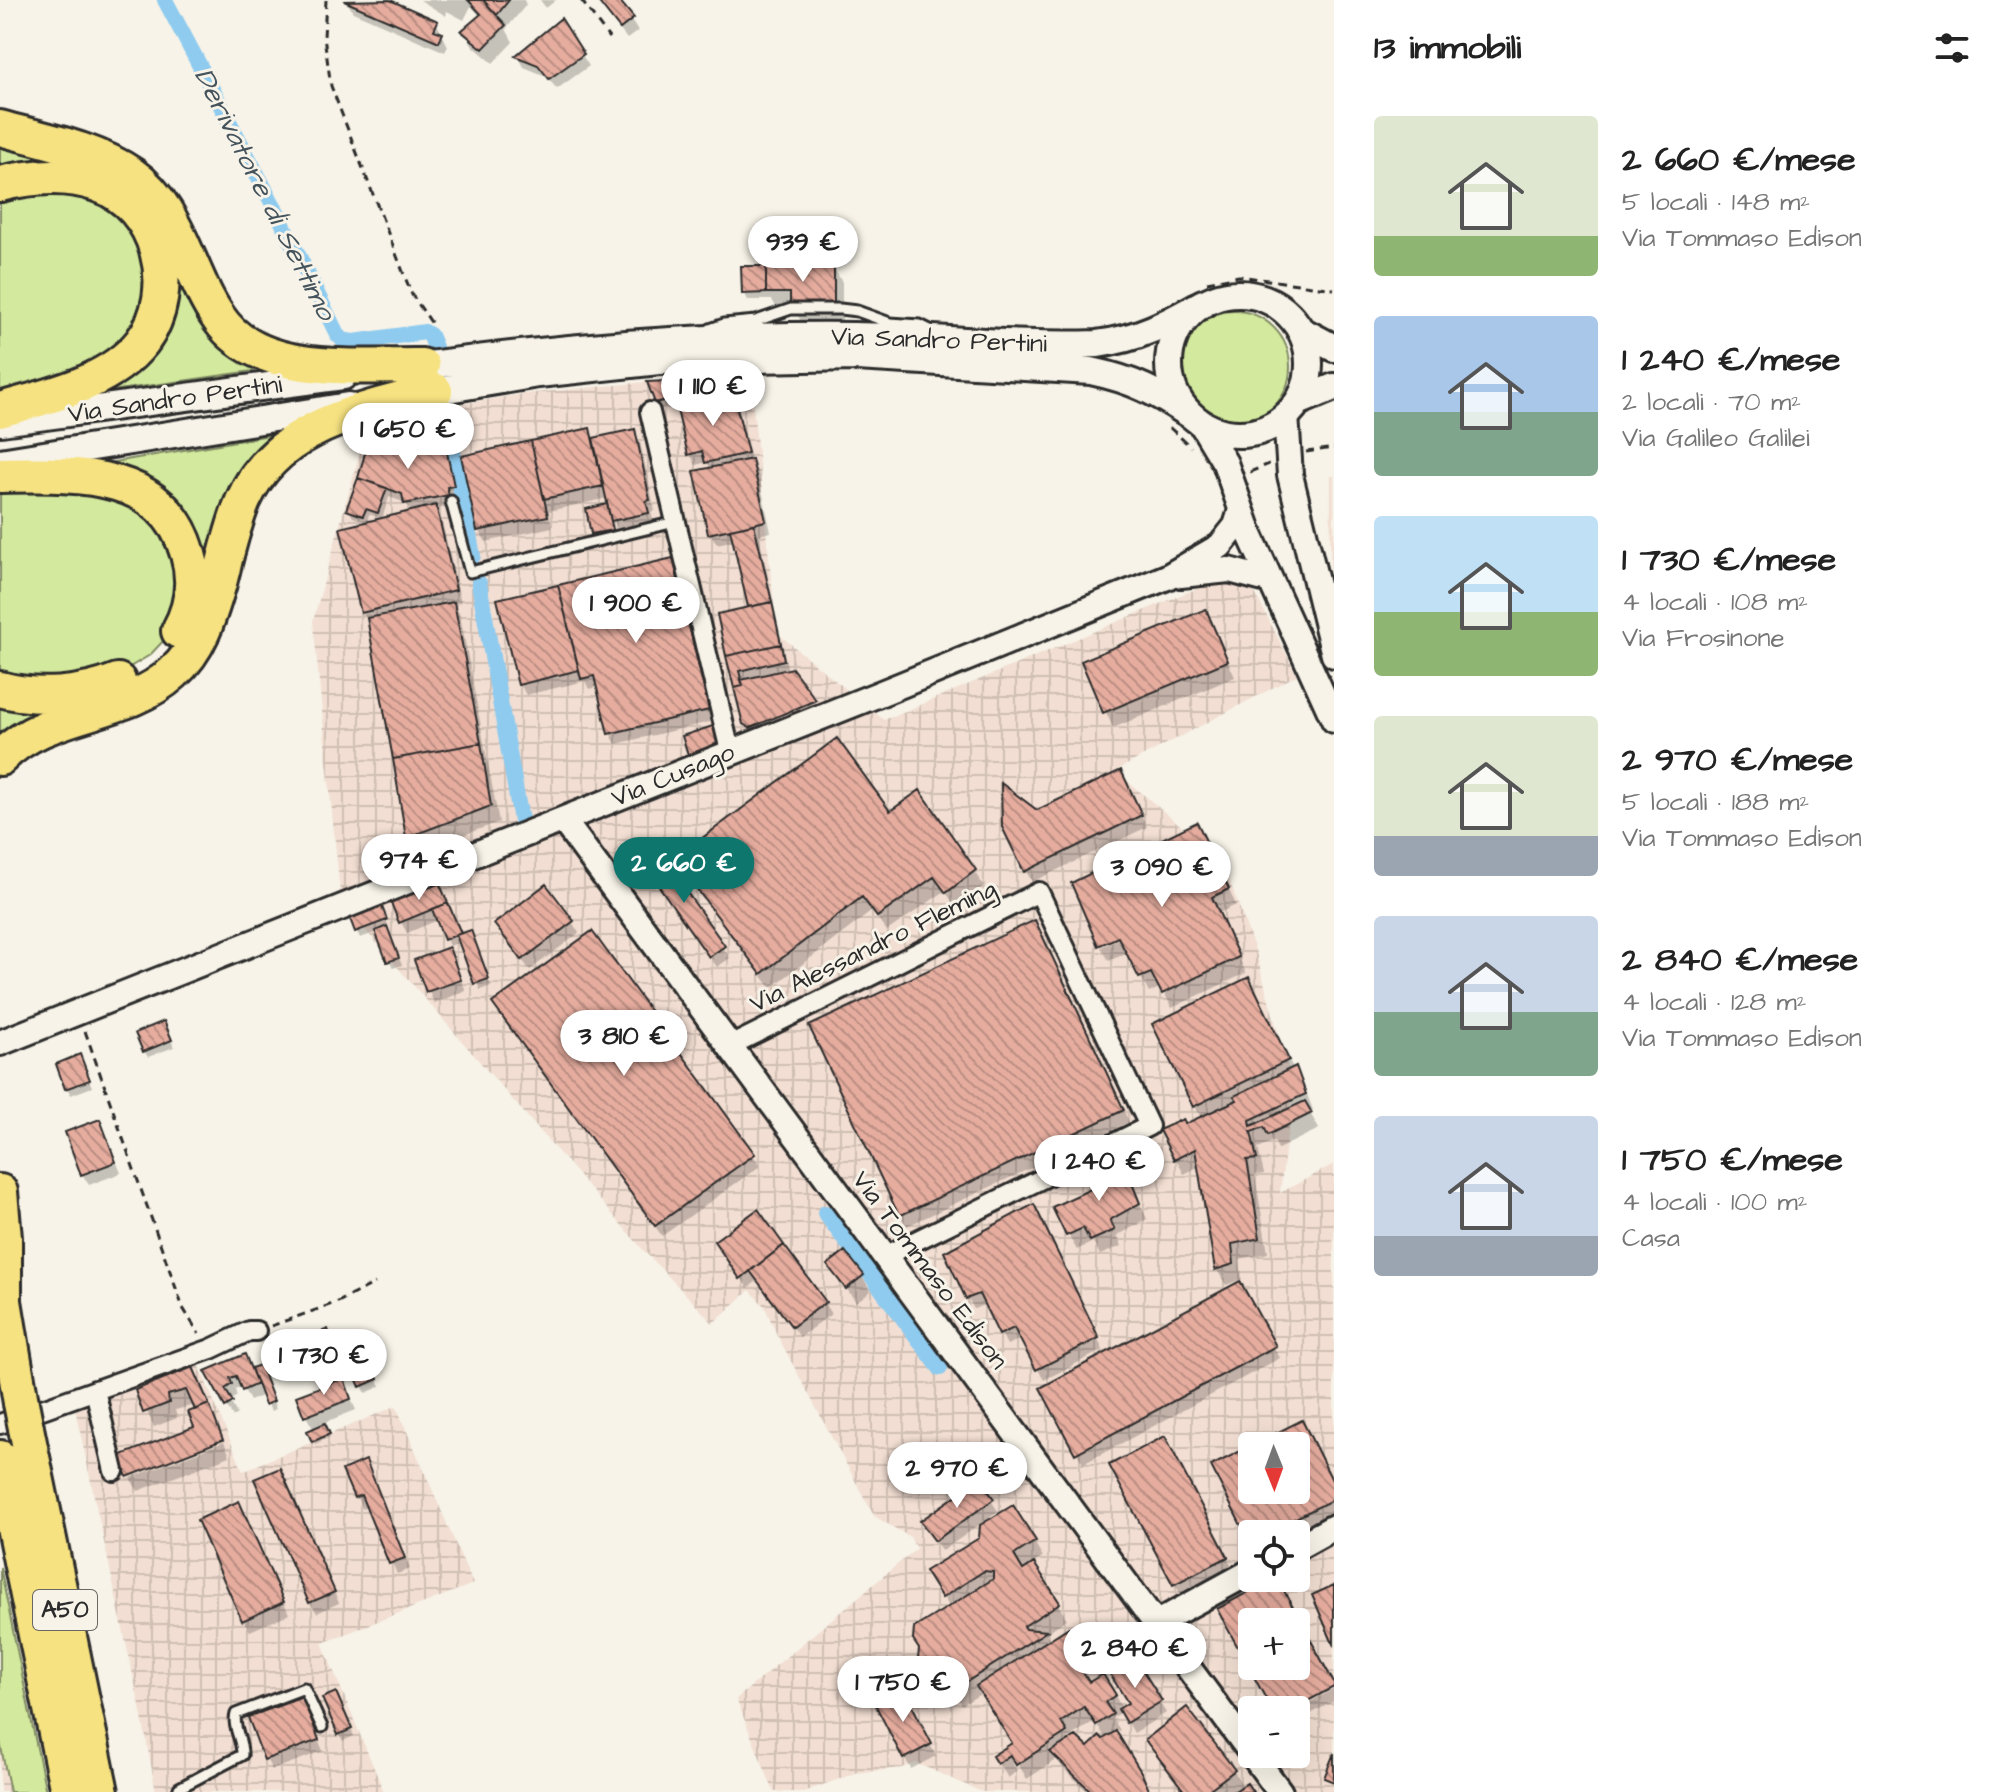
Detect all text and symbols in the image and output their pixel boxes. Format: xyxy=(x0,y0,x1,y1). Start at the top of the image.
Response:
text: 13 immobili xyxy=(1374,24,1521,72)
icon: filters xyxy=(1930,26,1974,70)
water label: Derivatore di Settimo xyxy=(185,61,346,329)
text: 2 660 €/mese xyxy=(1622,136,1856,184)
icon: home xyxy=(1438,148,1534,244)
text: 5 locali · 148 m² xyxy=(1622,184,1810,220)
pin: 939 € xyxy=(747,216,859,284)
text: Via Tommaso Edison xyxy=(1622,220,1862,256)
text: 939 € xyxy=(766,224,840,260)
street label: Via Sandro Pertini xyxy=(830,318,1048,362)
text: 1 240 €/mese xyxy=(1622,336,1840,384)
icon: home xyxy=(1438,348,1534,444)
pin: 1 110 € xyxy=(639,360,787,428)
street label: Via Sandro Pertini xyxy=(66,366,284,432)
text: 1 110 € xyxy=(679,368,747,404)
text: 2 locali · 70 m² xyxy=(1622,384,1801,420)
pin: 1 650 € xyxy=(334,403,482,471)
text: 1 650 € xyxy=(360,411,456,447)
text: Via Galileo Galilei xyxy=(1622,420,1810,456)
text: 1 730 €/mese xyxy=(1622,536,1836,584)
icon: home xyxy=(1438,548,1534,644)
pin: 1 900 € xyxy=(562,577,710,645)
text: 4 locali · 108 m² xyxy=(1622,584,1808,620)
text: 1 900 € xyxy=(590,585,682,621)
text: Via Frosinone xyxy=(1622,620,1785,656)
street label: Via Cusago xyxy=(606,734,741,818)
text: 2 970 €/mese xyxy=(1622,736,1853,784)
icon: home xyxy=(1438,748,1534,844)
text: 5 locali · 188 m² xyxy=(1622,784,1809,820)
text: Via Tommaso Edison xyxy=(1622,820,1862,856)
pin: 974 € xyxy=(363,834,475,902)
pin: 2 660 € xyxy=(610,837,758,905)
pin: 3 090 € xyxy=(1088,841,1236,909)
text: 974 € xyxy=(379,842,459,878)
text: 2 660 € xyxy=(631,845,737,881)
text: 3 090 € xyxy=(1111,849,1213,885)
street label: Via Alessandro Fleming xyxy=(744,871,1003,1023)
text: 2 840 €/mese xyxy=(1622,936,1858,984)
icon: home xyxy=(1438,948,1534,1044)
text: 4 locali · 128 m² xyxy=(1622,984,1806,1020)
pin: 3 810 € xyxy=(550,1010,698,1078)
text: 3 810 € xyxy=(578,1018,670,1054)
text: Via Tommaso Edison xyxy=(1622,1020,1862,1056)
pin: 1 240 € xyxy=(1025,1135,1173,1203)
text: 1 750 €/mese xyxy=(1622,1136,1843,1184)
text: 1 240 € xyxy=(1052,1143,1146,1179)
icon: home xyxy=(1438,1148,1534,1244)
street label: Via Tommaso Edison xyxy=(843,1163,1017,1377)
text: 4 locali · 100 m² xyxy=(1622,1184,1808,1220)
text: Casa xyxy=(1622,1220,1680,1256)
pin: 1 730 € xyxy=(250,1329,398,1397)
text: 1 730 € xyxy=(279,1337,369,1373)
north arrow xyxy=(1238,1432,1310,1504)
map controls xyxy=(1238,1432,1310,1768)
pin: 2 970 € xyxy=(883,1442,1031,1510)
text: 2 970 € xyxy=(905,1450,1009,1486)
button: locate xyxy=(1238,1520,1310,1592)
road number: A50 xyxy=(33,1590,97,1630)
button: + xyxy=(1238,1608,1310,1680)
pin: 2 840 € xyxy=(1061,1622,1209,1690)
text: 2 840 € xyxy=(1081,1630,1189,1666)
pin: 1 750 € xyxy=(829,1656,977,1724)
text: 1 750 € xyxy=(855,1664,951,1700)
button: − xyxy=(1238,1696,1310,1768)

